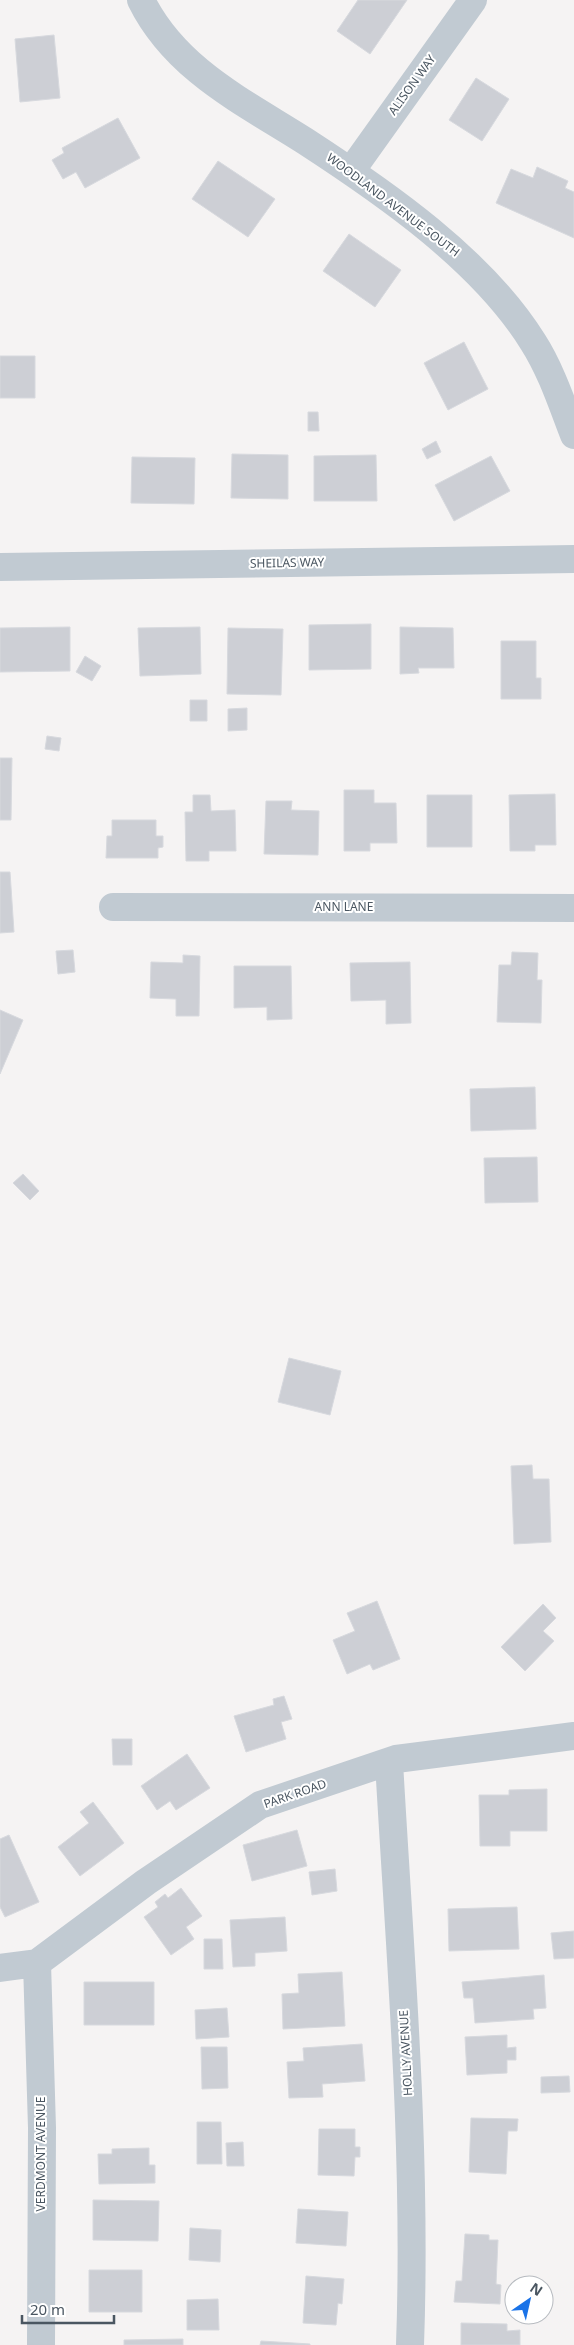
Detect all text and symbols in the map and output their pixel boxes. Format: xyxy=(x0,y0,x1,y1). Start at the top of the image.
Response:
street label: ALISON WAY xyxy=(384,51,439,118)
street label: WOODLAND AVENUE SOUTH xyxy=(323,149,463,260)
street label: SHEILAS WAY xyxy=(250,553,324,572)
street label: ANN LANE xyxy=(315,898,373,915)
street label: PARK ROAD xyxy=(261,1775,329,1812)
street label: HOLLY AVENUE xyxy=(395,2010,416,2096)
street label: VERDMONT AVENUE xyxy=(32,2097,49,2211)
north arrow xyxy=(504,2275,554,2325)
text: N xyxy=(527,2278,547,2300)
scale bar xyxy=(22,2292,115,2324)
text: 20 m xyxy=(30,2299,65,2319)

